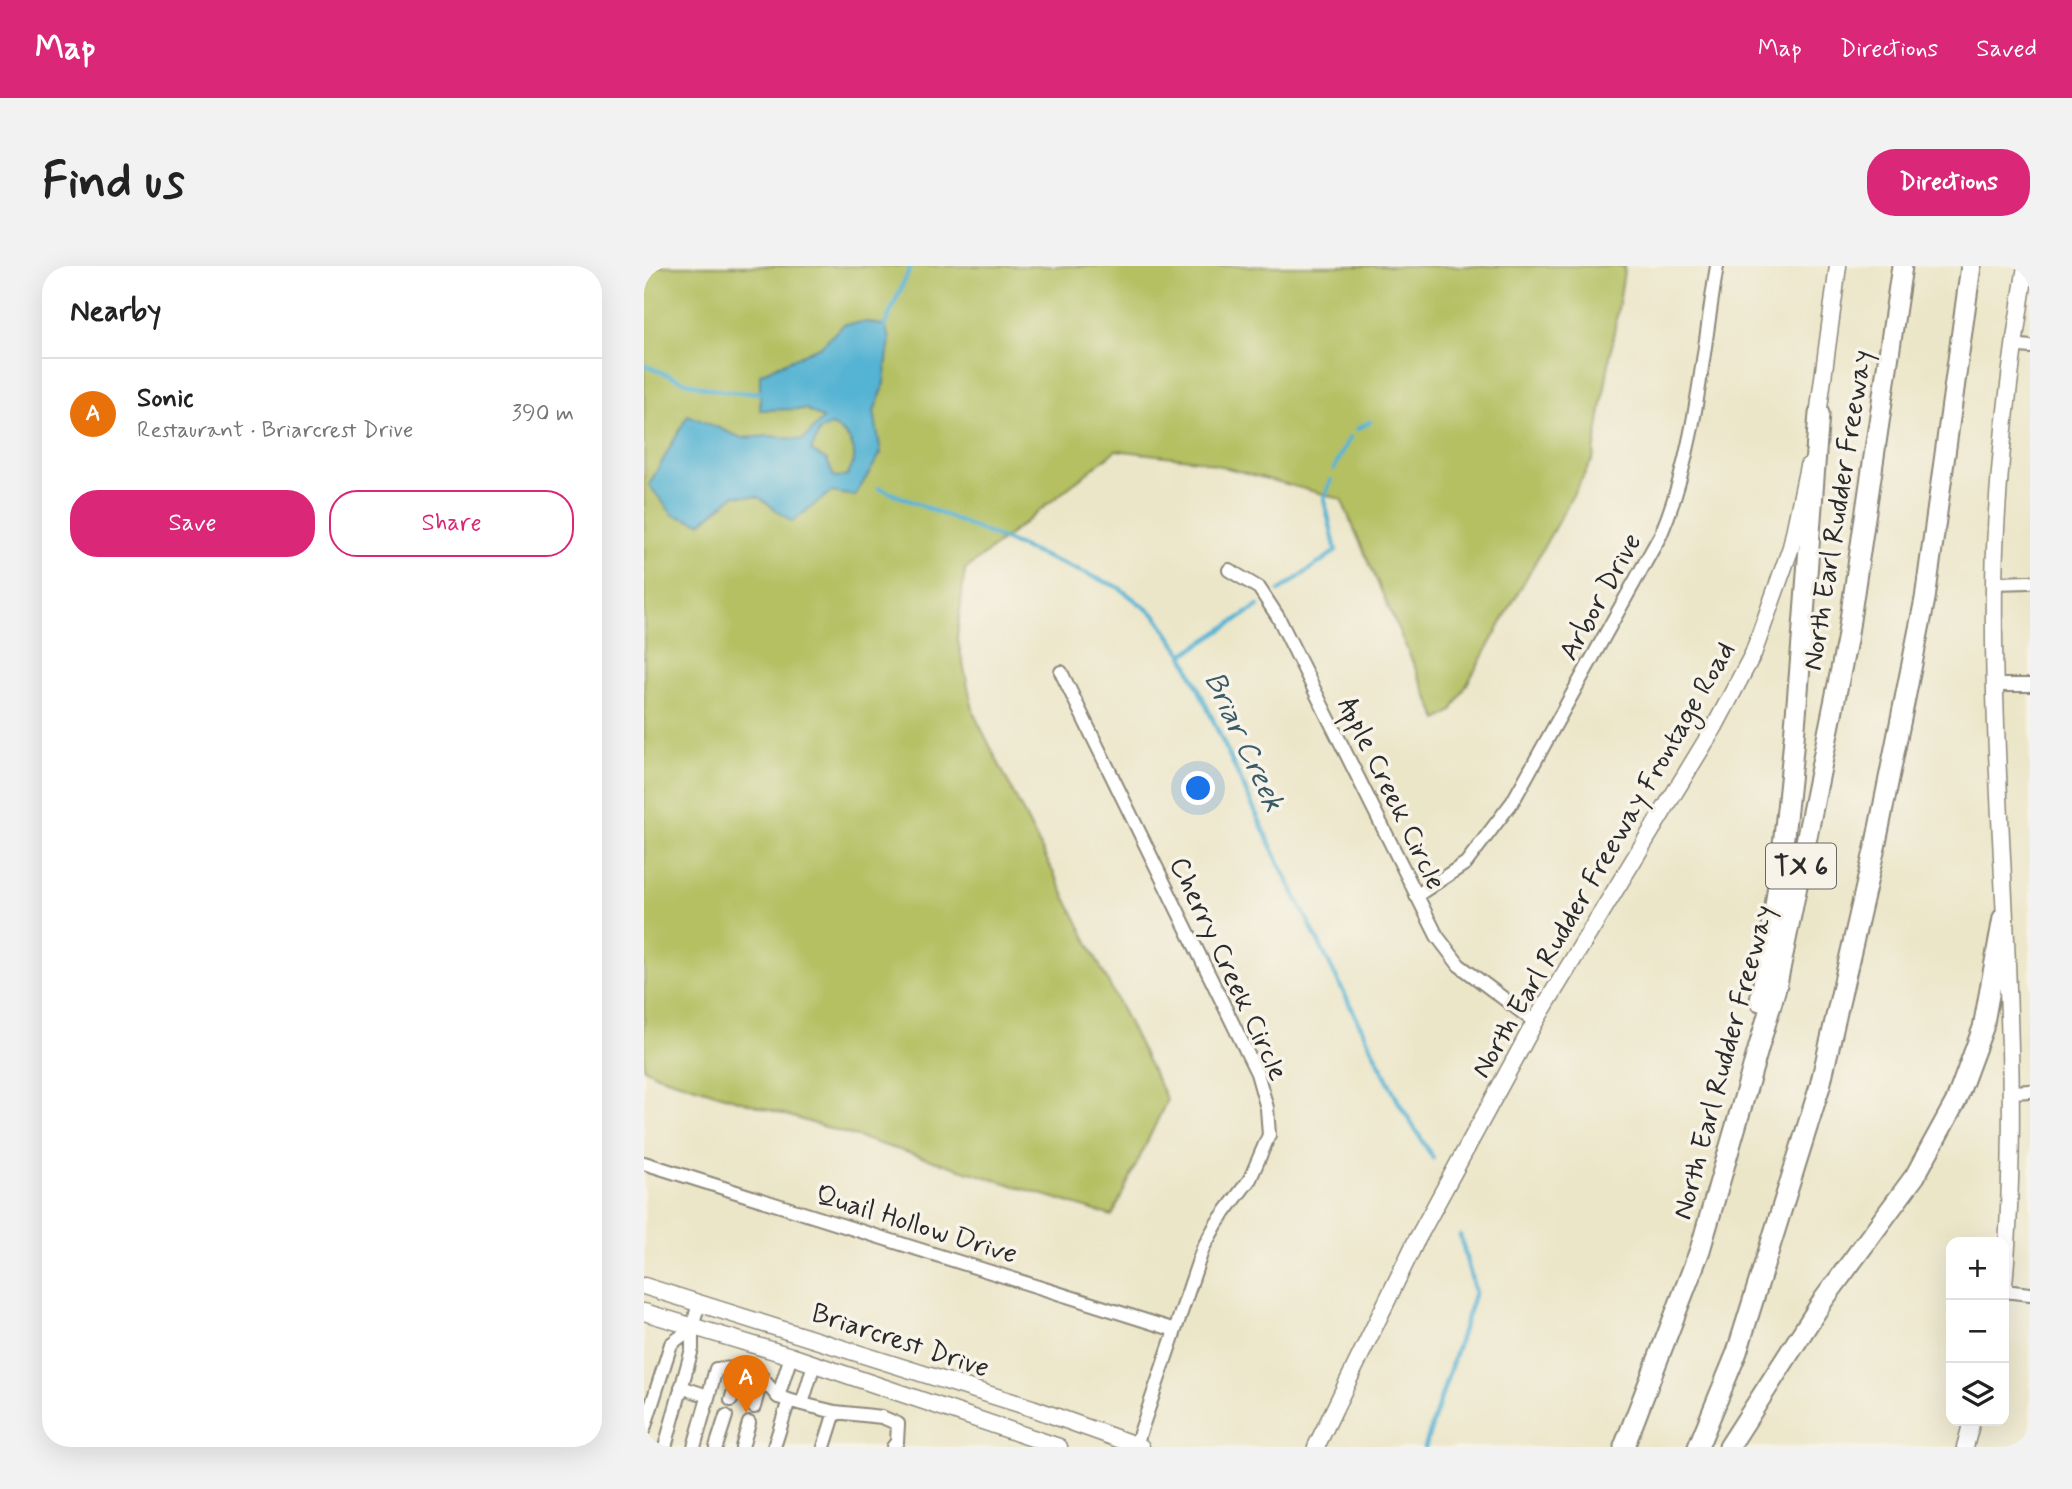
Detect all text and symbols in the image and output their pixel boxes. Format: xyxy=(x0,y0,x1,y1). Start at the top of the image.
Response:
text: Map xyxy=(35,27,95,71)
text: Map xyxy=(1758,34,1802,65)
text: Directions xyxy=(1840,34,1938,65)
text: Saved xyxy=(1976,34,2037,65)
button: Directions xyxy=(1867,149,2030,216)
text: Find us xyxy=(42,150,185,215)
text: Nearby xyxy=(70,292,161,331)
street label: North Earl Rudder Freeway xyxy=(1795,347,1882,673)
text: Sonic xyxy=(137,382,193,416)
text: A xyxy=(85,399,101,429)
text: 390 m xyxy=(512,399,574,429)
text: Restaurant · Briarcrest Drive xyxy=(137,416,413,446)
button: Save xyxy=(70,490,315,557)
button: Share xyxy=(329,490,574,557)
street label: Arbor Drive xyxy=(1551,527,1651,668)
street label: North Earl Rudder Freeway Frontage Road xyxy=(1464,636,1740,1082)
water label: Briar Creek xyxy=(1194,665,1293,818)
street label: Apple Creek Circle xyxy=(1325,692,1453,898)
your location xyxy=(1181,771,1215,805)
road number: TX 6 xyxy=(1766,844,1836,888)
street label: Cherry Creek Circle xyxy=(1160,851,1296,1087)
street label: North Earl Rudder Freeway xyxy=(1664,902,1780,1222)
street label: Quail Hollow Drive xyxy=(811,1177,1022,1274)
map controls xyxy=(1946,1237,2009,1426)
button: + xyxy=(1946,1237,2009,1300)
street label: Briarcrest Drive xyxy=(807,1295,994,1388)
button: − xyxy=(1946,1300,2009,1363)
pin: A xyxy=(723,1355,769,1413)
button: layers xyxy=(1946,1363,2009,1426)

